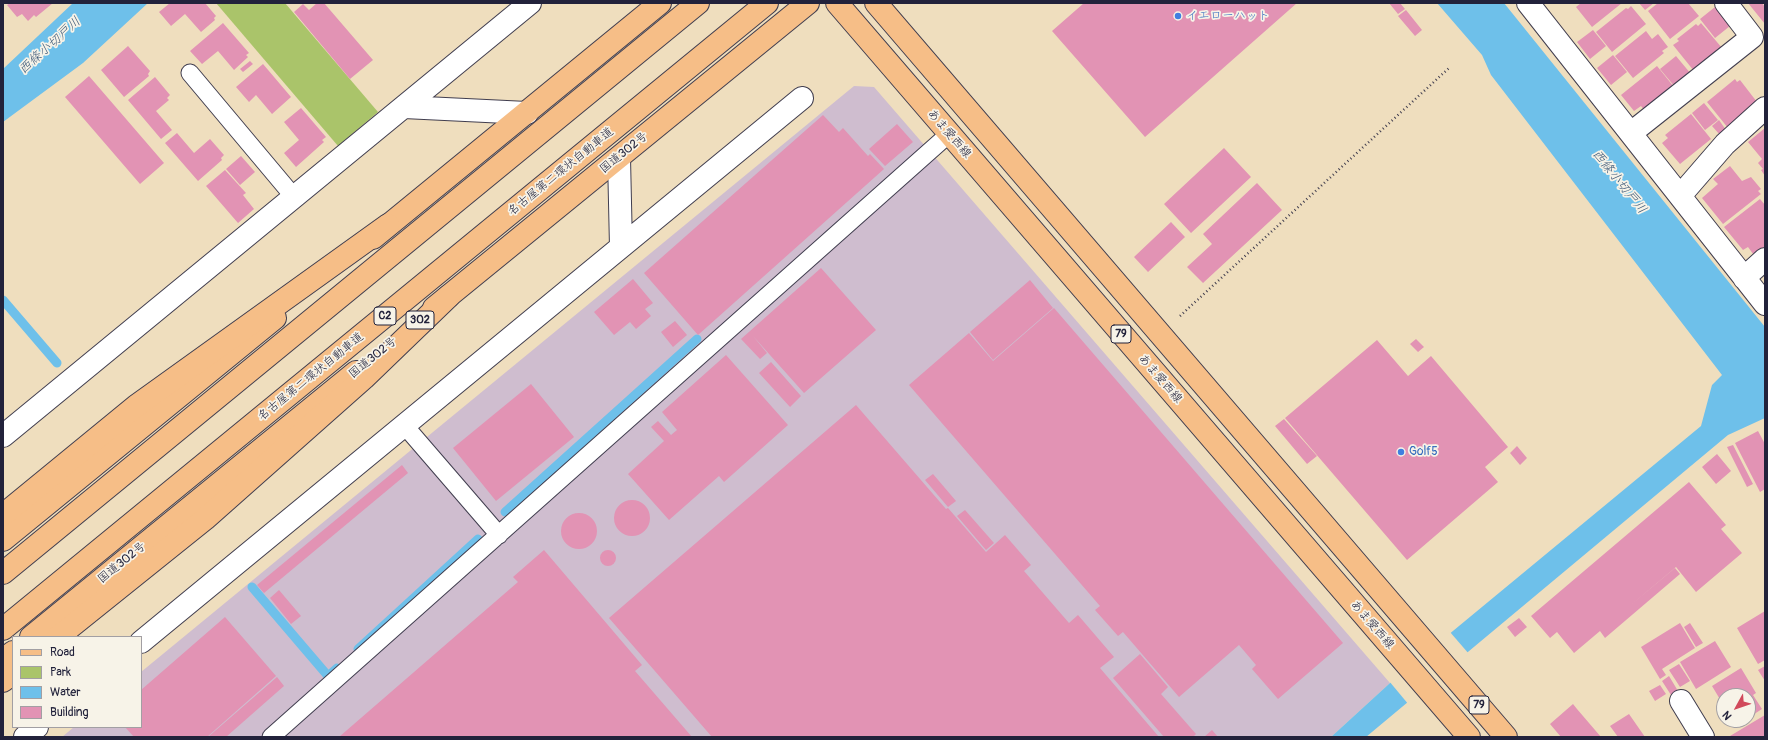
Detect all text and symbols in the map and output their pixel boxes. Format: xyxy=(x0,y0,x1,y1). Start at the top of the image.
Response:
place label: イエローハット xyxy=(1186,9,1270,23)
marker: イエローハット xyxy=(1173,11,1183,21)
water label: 西條小切戸川 xyxy=(16,14,84,78)
street label: あま愛西線 xyxy=(924,107,974,161)
street label: 名古屋第二環状自動車道 xyxy=(505,125,617,219)
street label: 国道302号 xyxy=(597,129,651,177)
water label: 西條小切戸川 xyxy=(1588,147,1650,217)
road number: C2 xyxy=(374,307,396,325)
road number: 302 xyxy=(406,311,434,329)
road number: 79 xyxy=(1111,325,1131,343)
street label: 名古屋第二環状自動車道 xyxy=(255,330,367,424)
street label: 国道302号 xyxy=(346,334,400,382)
street label: あま愛西線 xyxy=(1135,352,1185,406)
place label: Golf5 xyxy=(1409,445,1438,459)
marker: Golf5 xyxy=(1396,447,1406,457)
street label: 国道302号 xyxy=(95,539,149,587)
street label: あま愛西線 xyxy=(1347,598,1397,652)
legend xyxy=(12,636,142,728)
text: Road xyxy=(50,645,75,660)
text: Park xyxy=(50,665,71,680)
text: Water xyxy=(50,685,81,700)
north arrow xyxy=(1716,688,1756,728)
road number: 79 xyxy=(1469,696,1489,714)
text: Building xyxy=(50,705,89,720)
text: N xyxy=(1720,708,1735,722)

